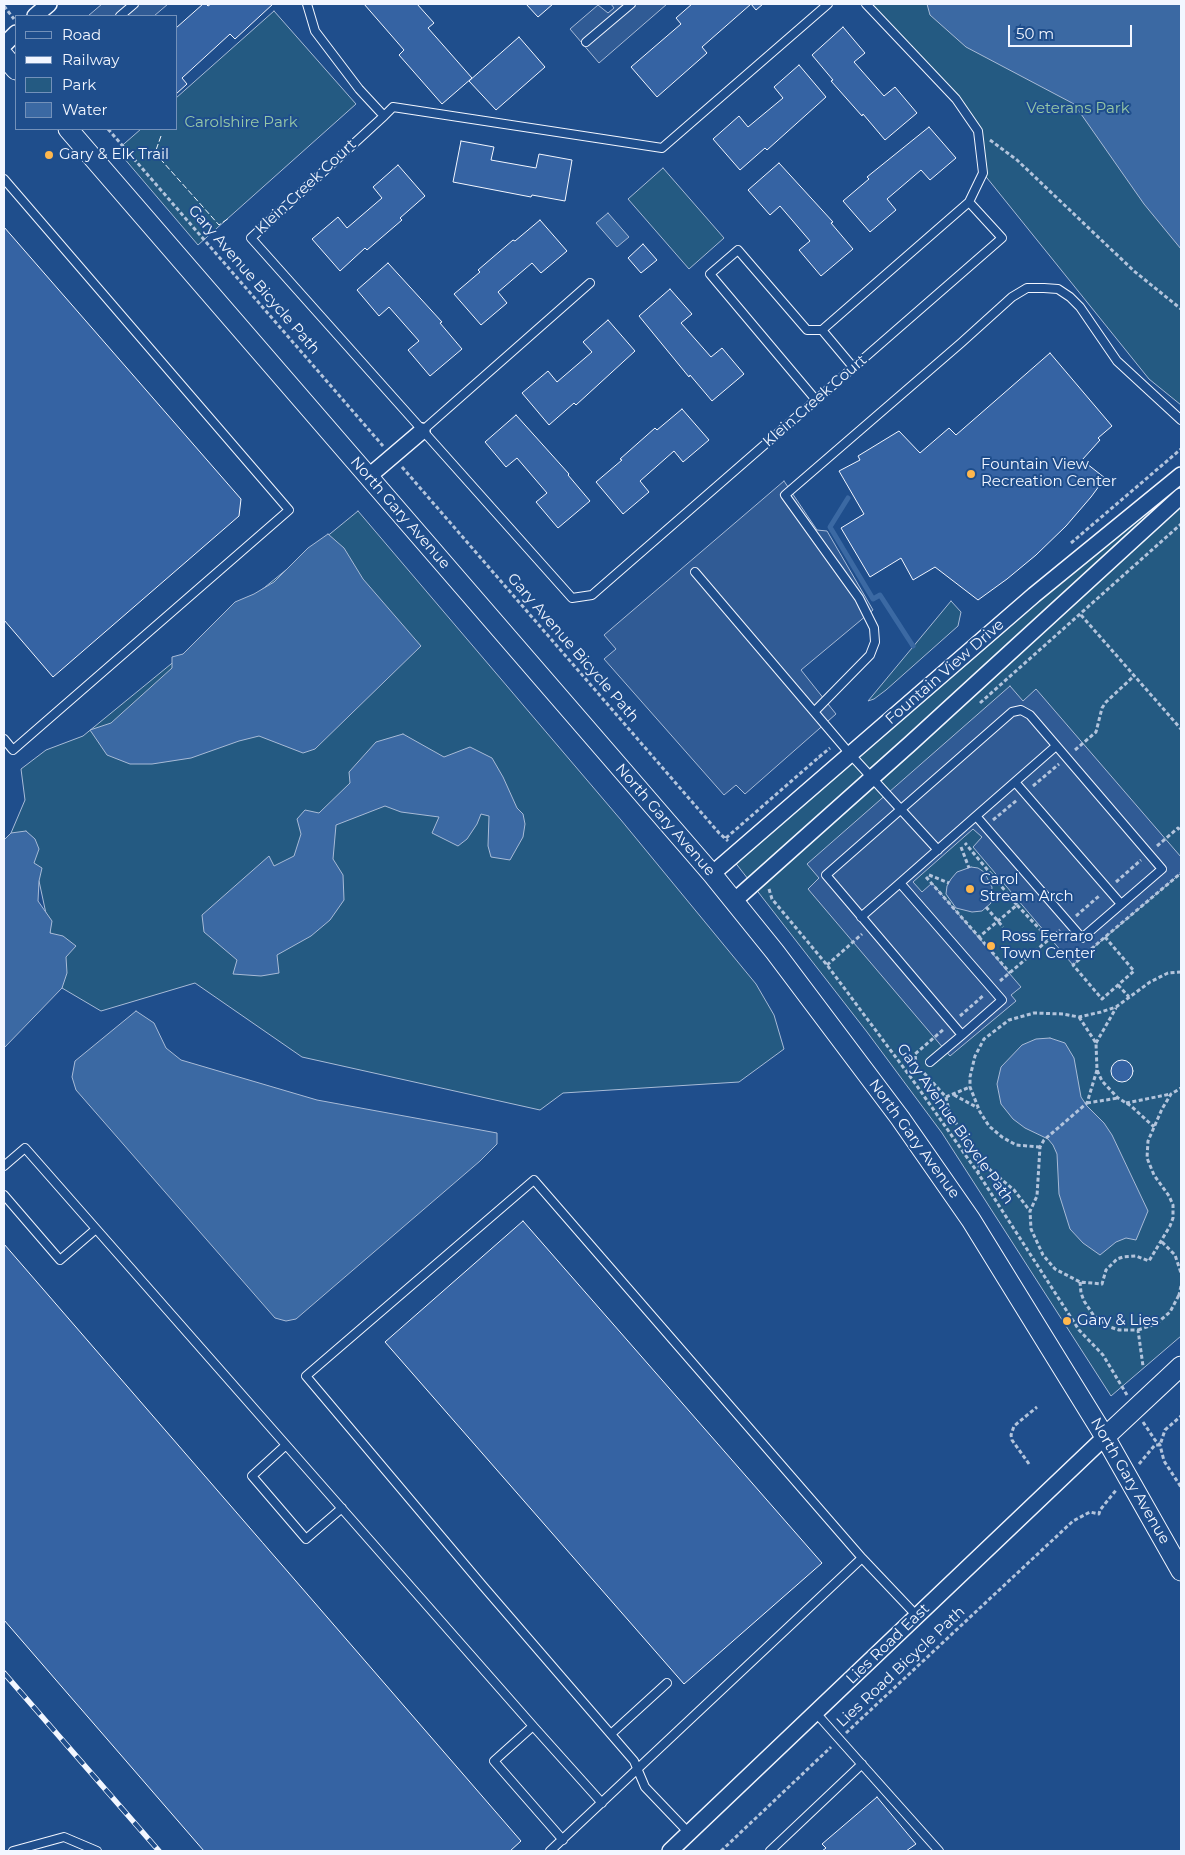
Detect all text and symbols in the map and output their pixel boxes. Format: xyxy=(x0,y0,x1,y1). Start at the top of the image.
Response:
legend xyxy=(15,15,178,130)
scale bar xyxy=(1010,15,1134,47)
text: 50 m xyxy=(1016,24,1054,43)
text: Road xyxy=(62,25,101,44)
text: Railway xyxy=(62,50,119,69)
text: Park xyxy=(62,75,96,94)
text: Water xyxy=(62,100,108,119)
park label: Veterans Park xyxy=(1026,100,1130,118)
park label: Carolshire Park xyxy=(184,114,298,132)
street label: Klein Creek Court xyxy=(252,136,360,238)
place label: Gary & Elk Trail xyxy=(59,146,169,164)
marker: Gary & Elk Trail xyxy=(43,149,55,161)
street label: Gary Avenue Bicycle Path xyxy=(184,202,324,358)
street label: Klein Creek Court xyxy=(759,351,871,451)
street label: North Gary Avenue xyxy=(346,453,454,573)
place label: Fountain View Recreation Center xyxy=(981,456,1117,491)
marker: Fountain View Recreation Center xyxy=(965,468,977,480)
street label: Gary Avenue Bicycle Path xyxy=(503,570,643,726)
street label: Fountain View Drive xyxy=(882,616,1008,728)
street label: North Gary Avenue xyxy=(611,760,719,880)
place label: Carol Stream Arch xyxy=(980,871,1074,906)
marker: Carol Stream Arch xyxy=(964,883,976,895)
place label: Ross Ferraro Town Center xyxy=(1001,928,1096,963)
marker: Ross Ferraro Town Center xyxy=(985,940,997,952)
street label: Gary Avenue Bicycle Path xyxy=(893,1040,1017,1208)
street label: North Gary Avenue xyxy=(865,1076,963,1202)
place label: Gary & Lies xyxy=(1077,1312,1159,1330)
marker: Gary & Lies xyxy=(1061,1315,1073,1327)
street label: North Gary Avenue xyxy=(1086,1415,1174,1547)
street label: Lies Road East xyxy=(843,1600,933,1688)
street label: Lies Road Bicycle Path xyxy=(833,1603,969,1731)

